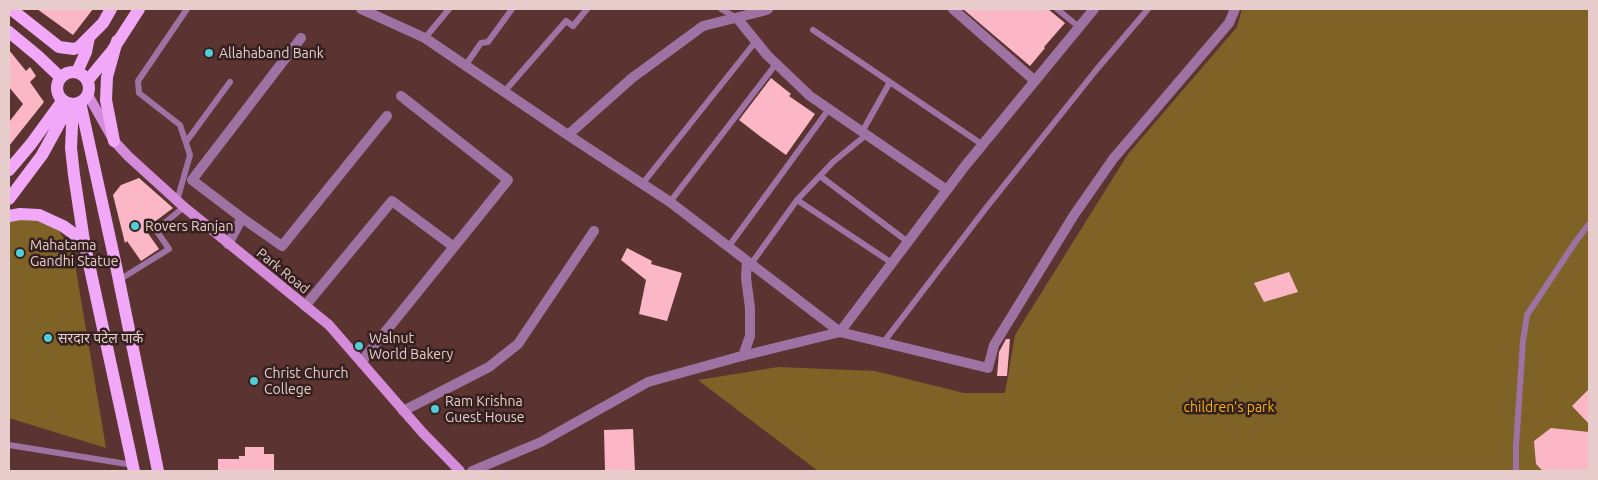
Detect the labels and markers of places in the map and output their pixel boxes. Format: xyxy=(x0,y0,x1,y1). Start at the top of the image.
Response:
place label: Allahaband Bank xyxy=(219,45,324,61)
marker: Allahaband Bank xyxy=(203,47,215,59)
place label: Rovers Ranjan xyxy=(145,218,233,234)
marker: Rovers Ranjan xyxy=(129,220,141,232)
place label: Mahatama Gandhi Statue xyxy=(30,237,118,270)
marker: Mahatama Gandhi Statue xyxy=(14,247,26,259)
place label: सरदार पटेल पार्क xyxy=(58,330,143,346)
place label: Walnut World Bakery xyxy=(369,330,453,362)
marker: सरदार पटेल पार्क xyxy=(42,332,54,344)
marker: Walnut World Bakery xyxy=(353,340,365,352)
place label: Christ Church College xyxy=(264,365,348,398)
marker: Christ Church College xyxy=(248,375,260,387)
place label: Ram Krishna Guest House xyxy=(445,393,525,426)
marker: Ram Krishna Guest House xyxy=(429,403,441,415)

